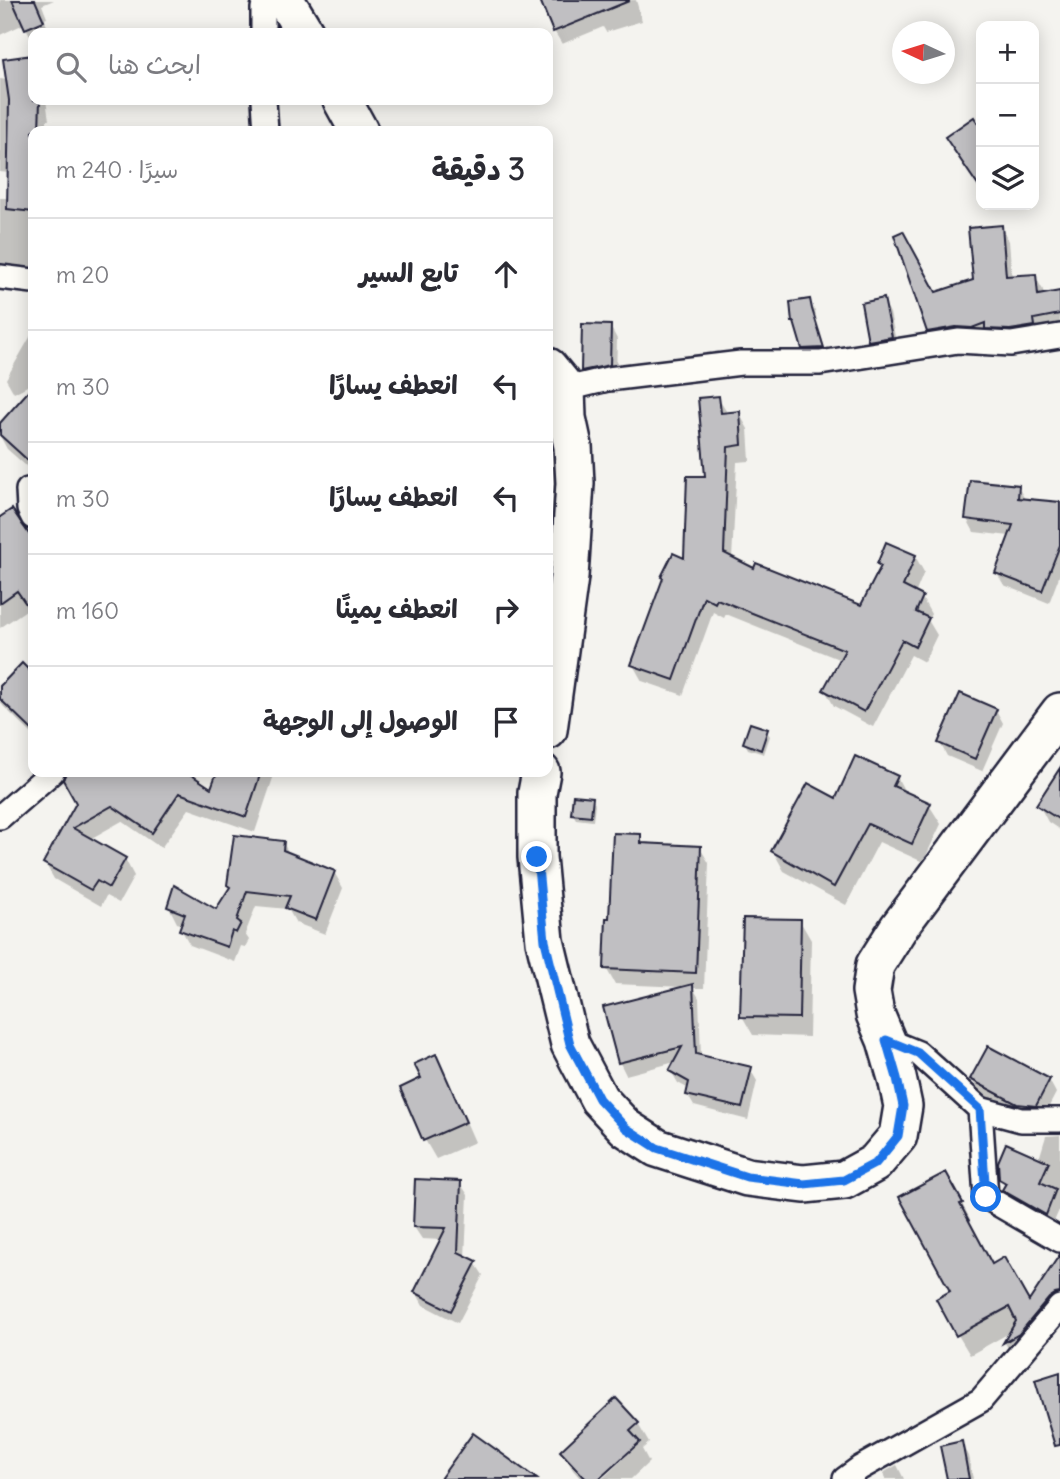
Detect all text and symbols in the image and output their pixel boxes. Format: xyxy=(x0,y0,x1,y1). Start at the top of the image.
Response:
north arrow xyxy=(892,21,955,84)
map controls xyxy=(976,21,1039,210)
button: + xyxy=(976,21,1039,84)
search box xyxy=(28,28,553,105)
icon: search xyxy=(52,48,90,86)
text: ابحث هنا xyxy=(108,48,201,81)
button: − xyxy=(976,84,1039,147)
button: layers xyxy=(976,147,1039,210)
text: 3 دقيقة xyxy=(432,150,525,188)
text: سيرًا · 240 m xyxy=(56,155,178,184)
icon: ahead xyxy=(487,255,525,293)
text: تابع السير xyxy=(359,256,458,289)
text: 20 m xyxy=(56,260,109,289)
icon: left xyxy=(487,367,525,405)
text: انعطف يسارًا xyxy=(329,368,458,401)
text: 30 m xyxy=(56,372,110,401)
icon: left xyxy=(487,479,525,517)
text: انعطف يسارًا xyxy=(329,480,458,513)
text: 30 m xyxy=(56,484,110,513)
icon: right xyxy=(487,591,525,629)
text: انعطف يمينًا xyxy=(336,592,458,625)
text: 160 m xyxy=(56,596,119,625)
icon: arrive xyxy=(487,703,525,741)
text: الوصول إلى الوجهة xyxy=(263,704,458,737)
route end xyxy=(521,841,552,872)
route start xyxy=(970,1181,1001,1212)

